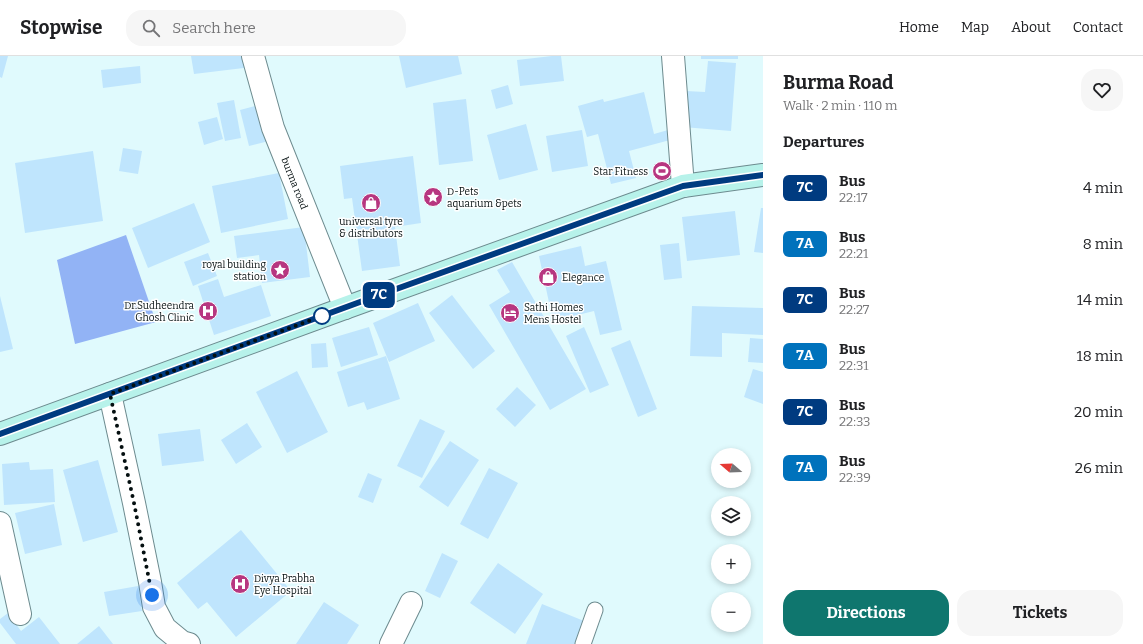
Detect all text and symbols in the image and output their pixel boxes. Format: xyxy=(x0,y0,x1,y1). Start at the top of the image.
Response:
search box xyxy=(126,10,406,46)
text: Stopwise xyxy=(20,16,102,39)
icon: search xyxy=(140,17,162,39)
text: Search here xyxy=(172,19,256,37)
text: Home xyxy=(899,19,939,36)
text: Map xyxy=(961,19,989,36)
text: About xyxy=(1011,19,1051,36)
text: Contact xyxy=(1073,19,1123,36)
button: heart xyxy=(1081,69,1123,111)
text: Burma Road xyxy=(783,71,894,94)
text: Walk · 2 min · 110 m xyxy=(783,98,897,113)
text: Departures xyxy=(783,133,864,151)
street label: burma road xyxy=(278,156,310,211)
sports icon: Star Fitness xyxy=(651,160,673,182)
place label: Star Fitness xyxy=(593,166,648,178)
text: Bus xyxy=(839,172,865,190)
text: 7C xyxy=(797,179,813,196)
text: 4 min xyxy=(1083,179,1123,197)
place icon: D-Pets aquarium &pets xyxy=(422,186,444,208)
place label: D-Pets aquarium &pets xyxy=(447,186,522,210)
text: 22:17 xyxy=(839,190,868,205)
shop icon: universal tyre & distributors xyxy=(360,192,382,214)
place label: universal tyre & distributors xyxy=(339,216,403,240)
text: Bus xyxy=(839,228,865,246)
text: 7A xyxy=(796,235,814,252)
text: 8 min xyxy=(1083,235,1123,253)
text: 22:21 xyxy=(839,246,868,261)
place label: royal building station xyxy=(202,259,267,283)
place icon: royal building station xyxy=(269,259,291,281)
shop icon: Elegance xyxy=(537,266,559,288)
place label: Elegance xyxy=(562,272,604,284)
line badge: 7C xyxy=(361,282,397,308)
text: Bus xyxy=(839,284,865,302)
text: 7C xyxy=(371,286,387,303)
text: 7C xyxy=(797,291,813,308)
text: 14 min xyxy=(1077,291,1123,309)
place label: Dr.Sudheendra Ghosh Clinic xyxy=(124,300,195,324)
hospital icon: Dr.Sudheendra Ghosh Clinic xyxy=(197,300,219,322)
hotel icon: Sathi Homes Mens Hostel xyxy=(499,302,521,324)
place label: Sathi Homes Mens Hostel xyxy=(524,302,584,326)
text: 22:27 xyxy=(839,302,869,317)
unlabelled marker xyxy=(313,307,331,325)
text: Bus xyxy=(839,340,865,358)
text: 7A xyxy=(796,347,814,364)
text: 18 min xyxy=(1077,347,1123,365)
text: 22:31 xyxy=(839,358,869,373)
text: Bus xyxy=(839,396,865,414)
text: 7C xyxy=(797,403,813,420)
text: 20 min xyxy=(1074,403,1123,421)
text: 22:33 xyxy=(839,414,870,429)
north arrow xyxy=(711,448,751,488)
map controls xyxy=(711,448,751,632)
text: Bus xyxy=(839,452,865,470)
text: 7A xyxy=(796,459,814,476)
text: 26 min xyxy=(1075,459,1123,477)
text: 22:39 xyxy=(839,470,871,485)
button: layers xyxy=(711,496,751,536)
button: + xyxy=(711,544,751,584)
hospital icon: Divya Prabha Eye Hospital xyxy=(229,573,251,595)
place label: Divya Prabha Eye Hospital xyxy=(254,573,315,597)
your location xyxy=(142,585,162,605)
button: Directions xyxy=(783,590,949,636)
button: Tickets xyxy=(957,590,1123,636)
button: − xyxy=(711,592,751,632)

